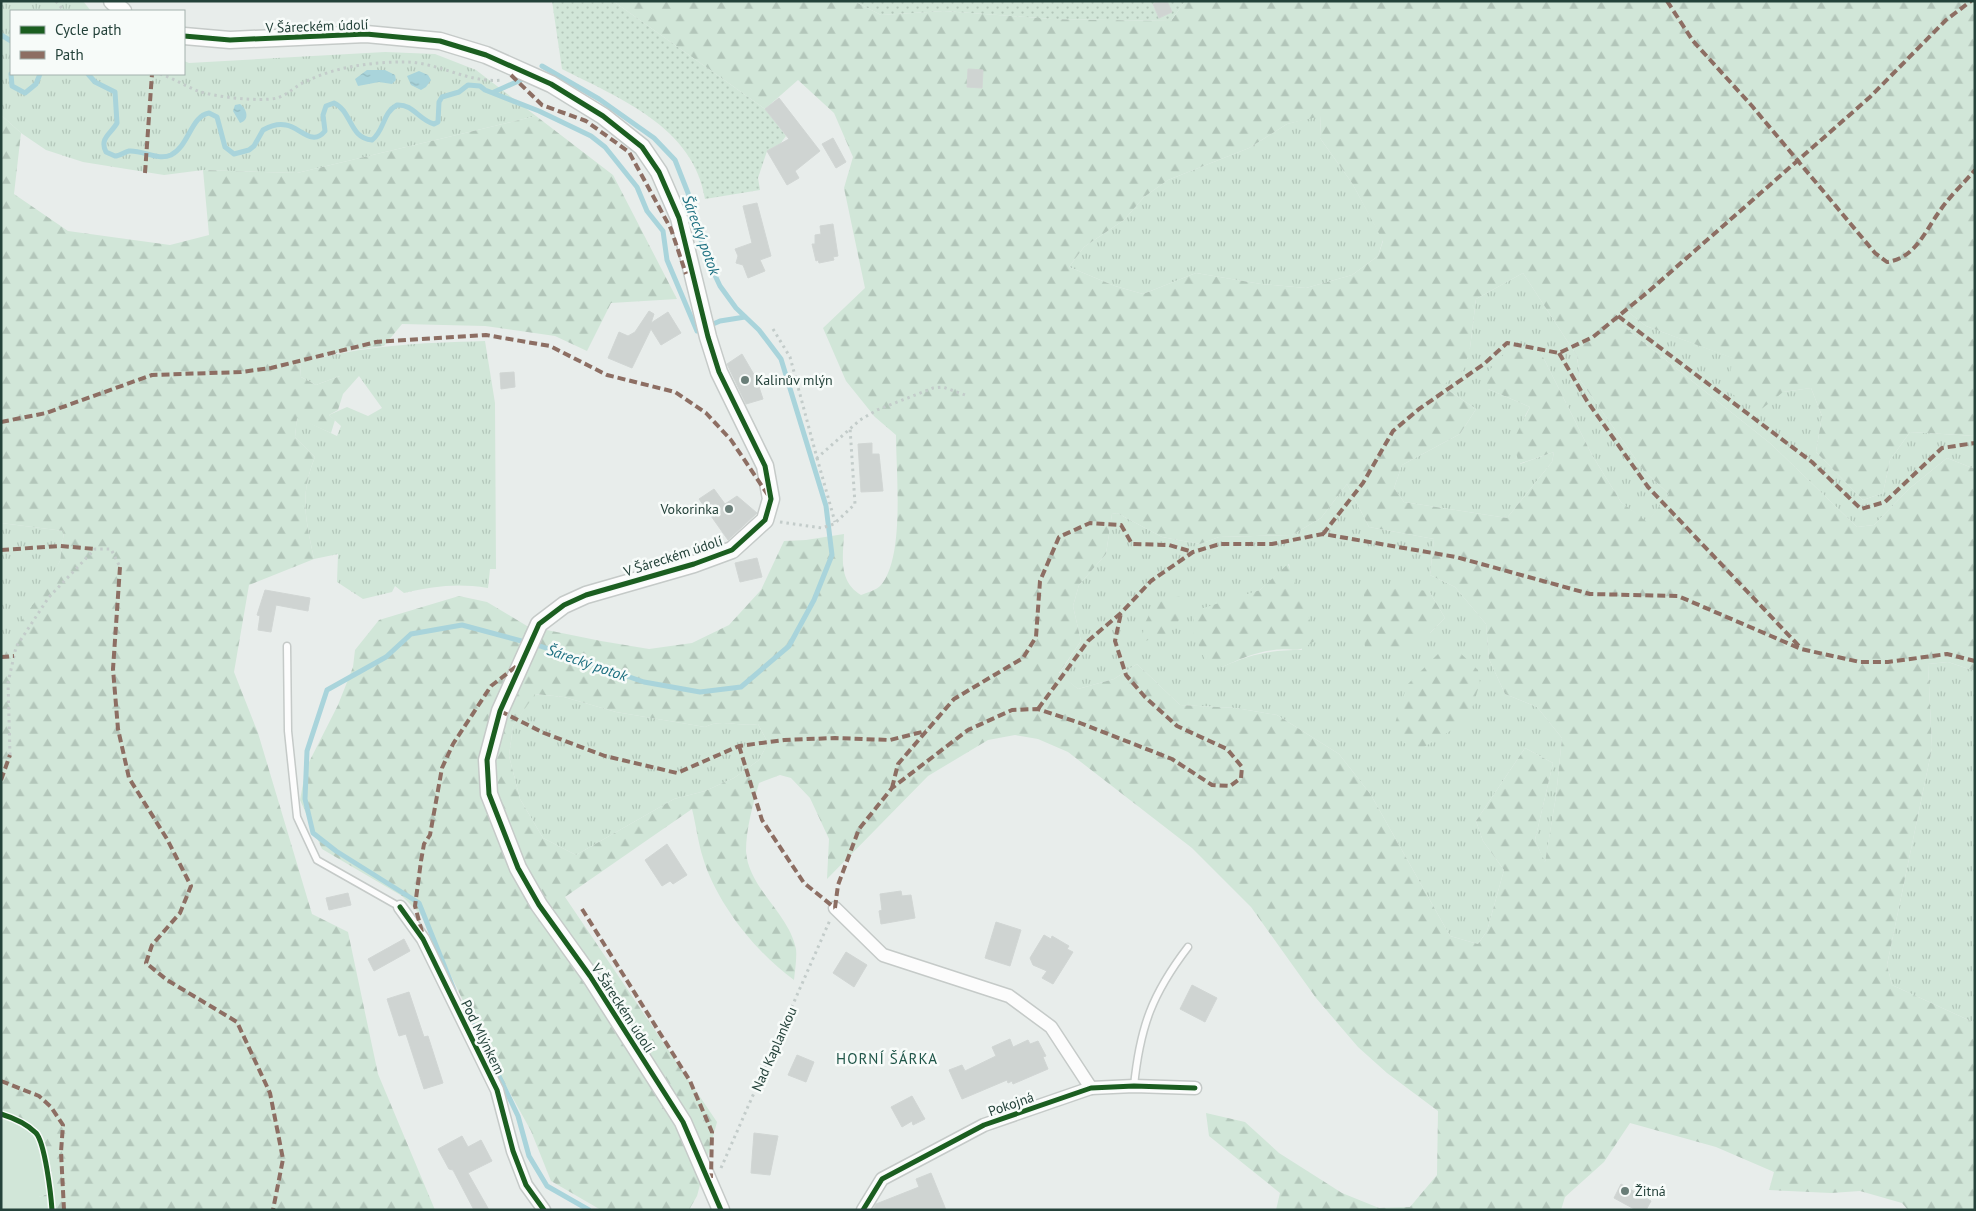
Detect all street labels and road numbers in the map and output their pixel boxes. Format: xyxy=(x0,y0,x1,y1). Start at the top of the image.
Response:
street label: V Šáreckém údolí xyxy=(264,15,369,37)
street label: V Šáreckém údolí xyxy=(620,531,725,581)
street label: V Šáreckém údolí xyxy=(587,959,659,1056)
street label: Pod Mlýnkem xyxy=(457,997,509,1077)
street label: Nad Kaplankou xyxy=(747,1004,801,1094)
street label: Pokojná xyxy=(986,1088,1036,1120)

